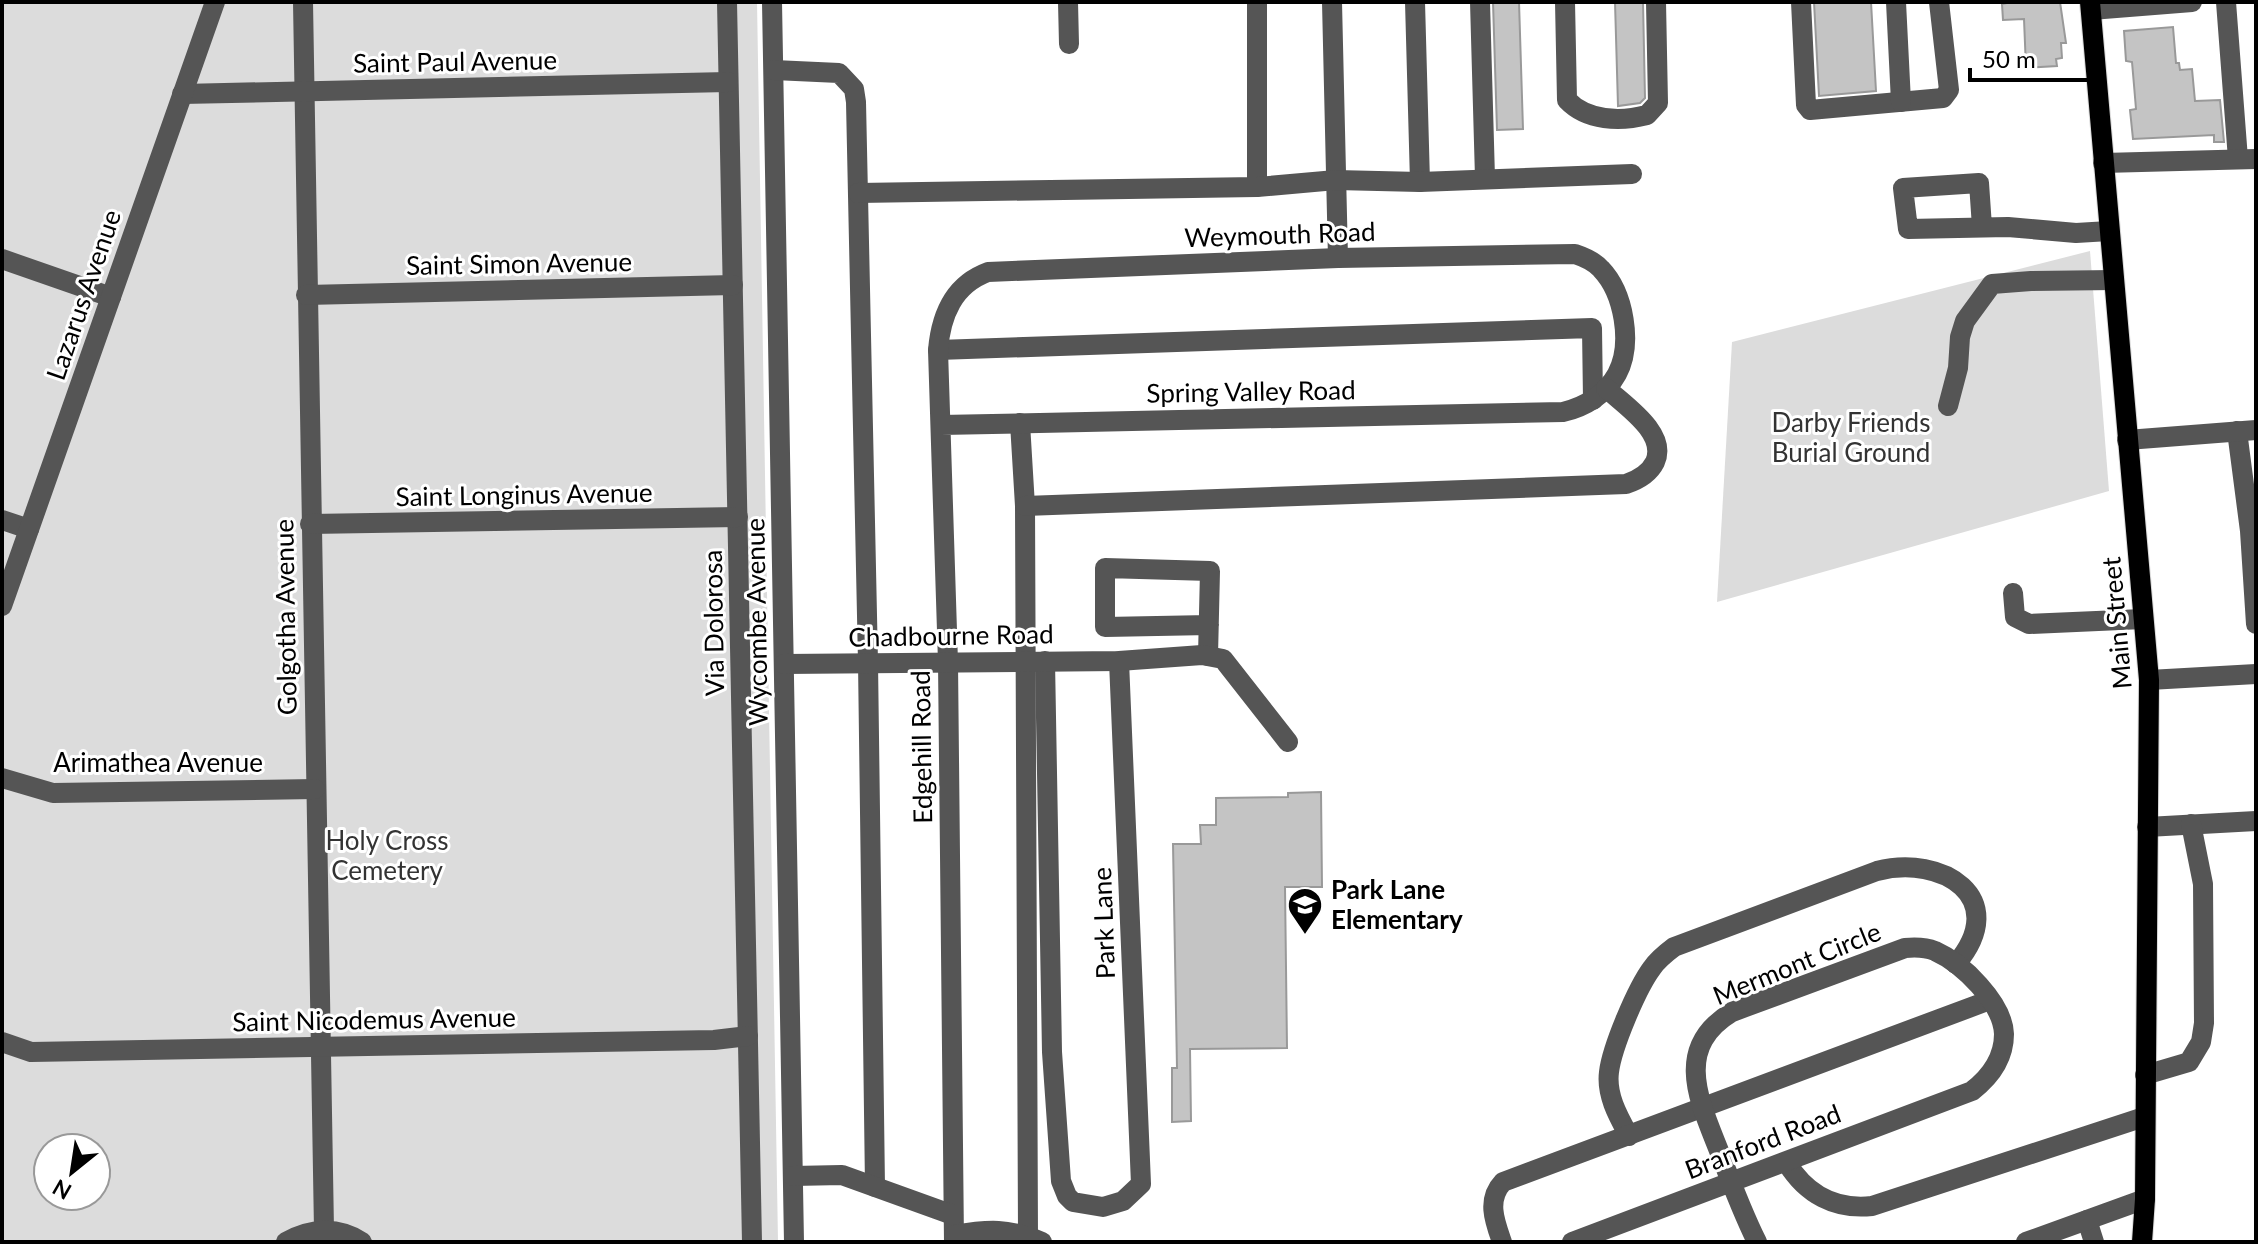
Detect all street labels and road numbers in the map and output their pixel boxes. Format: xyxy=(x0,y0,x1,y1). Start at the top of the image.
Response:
street label: Saint Paul Avenue xyxy=(353,43,557,79)
street label: Lazarus Avenue xyxy=(39,205,127,384)
street label: Weymouth Road xyxy=(1184,215,1376,253)
street label: Saint Simon Avenue xyxy=(406,245,632,281)
street label: Spring Valley Road xyxy=(1146,373,1356,409)
street label: Saint Longinus Avenue xyxy=(395,476,653,512)
street label: Wycombe Avenue xyxy=(738,518,774,726)
street label: Golgotha Avenue xyxy=(267,519,303,715)
street label: Via Dolorosa xyxy=(696,550,730,697)
street label: Main Street xyxy=(2094,555,2138,691)
street label: Chadbourne Road xyxy=(848,617,1054,653)
street label: Edgehill Road xyxy=(904,670,938,824)
street label: Arimathea Avenue xyxy=(53,746,263,778)
street label: Park Lane xyxy=(1085,867,1121,980)
street label: Mermont Circle xyxy=(1708,915,1885,1011)
street label: Saint Nicodemus Avenue xyxy=(232,1001,516,1037)
street label: Branford Road xyxy=(1680,1097,1845,1185)

